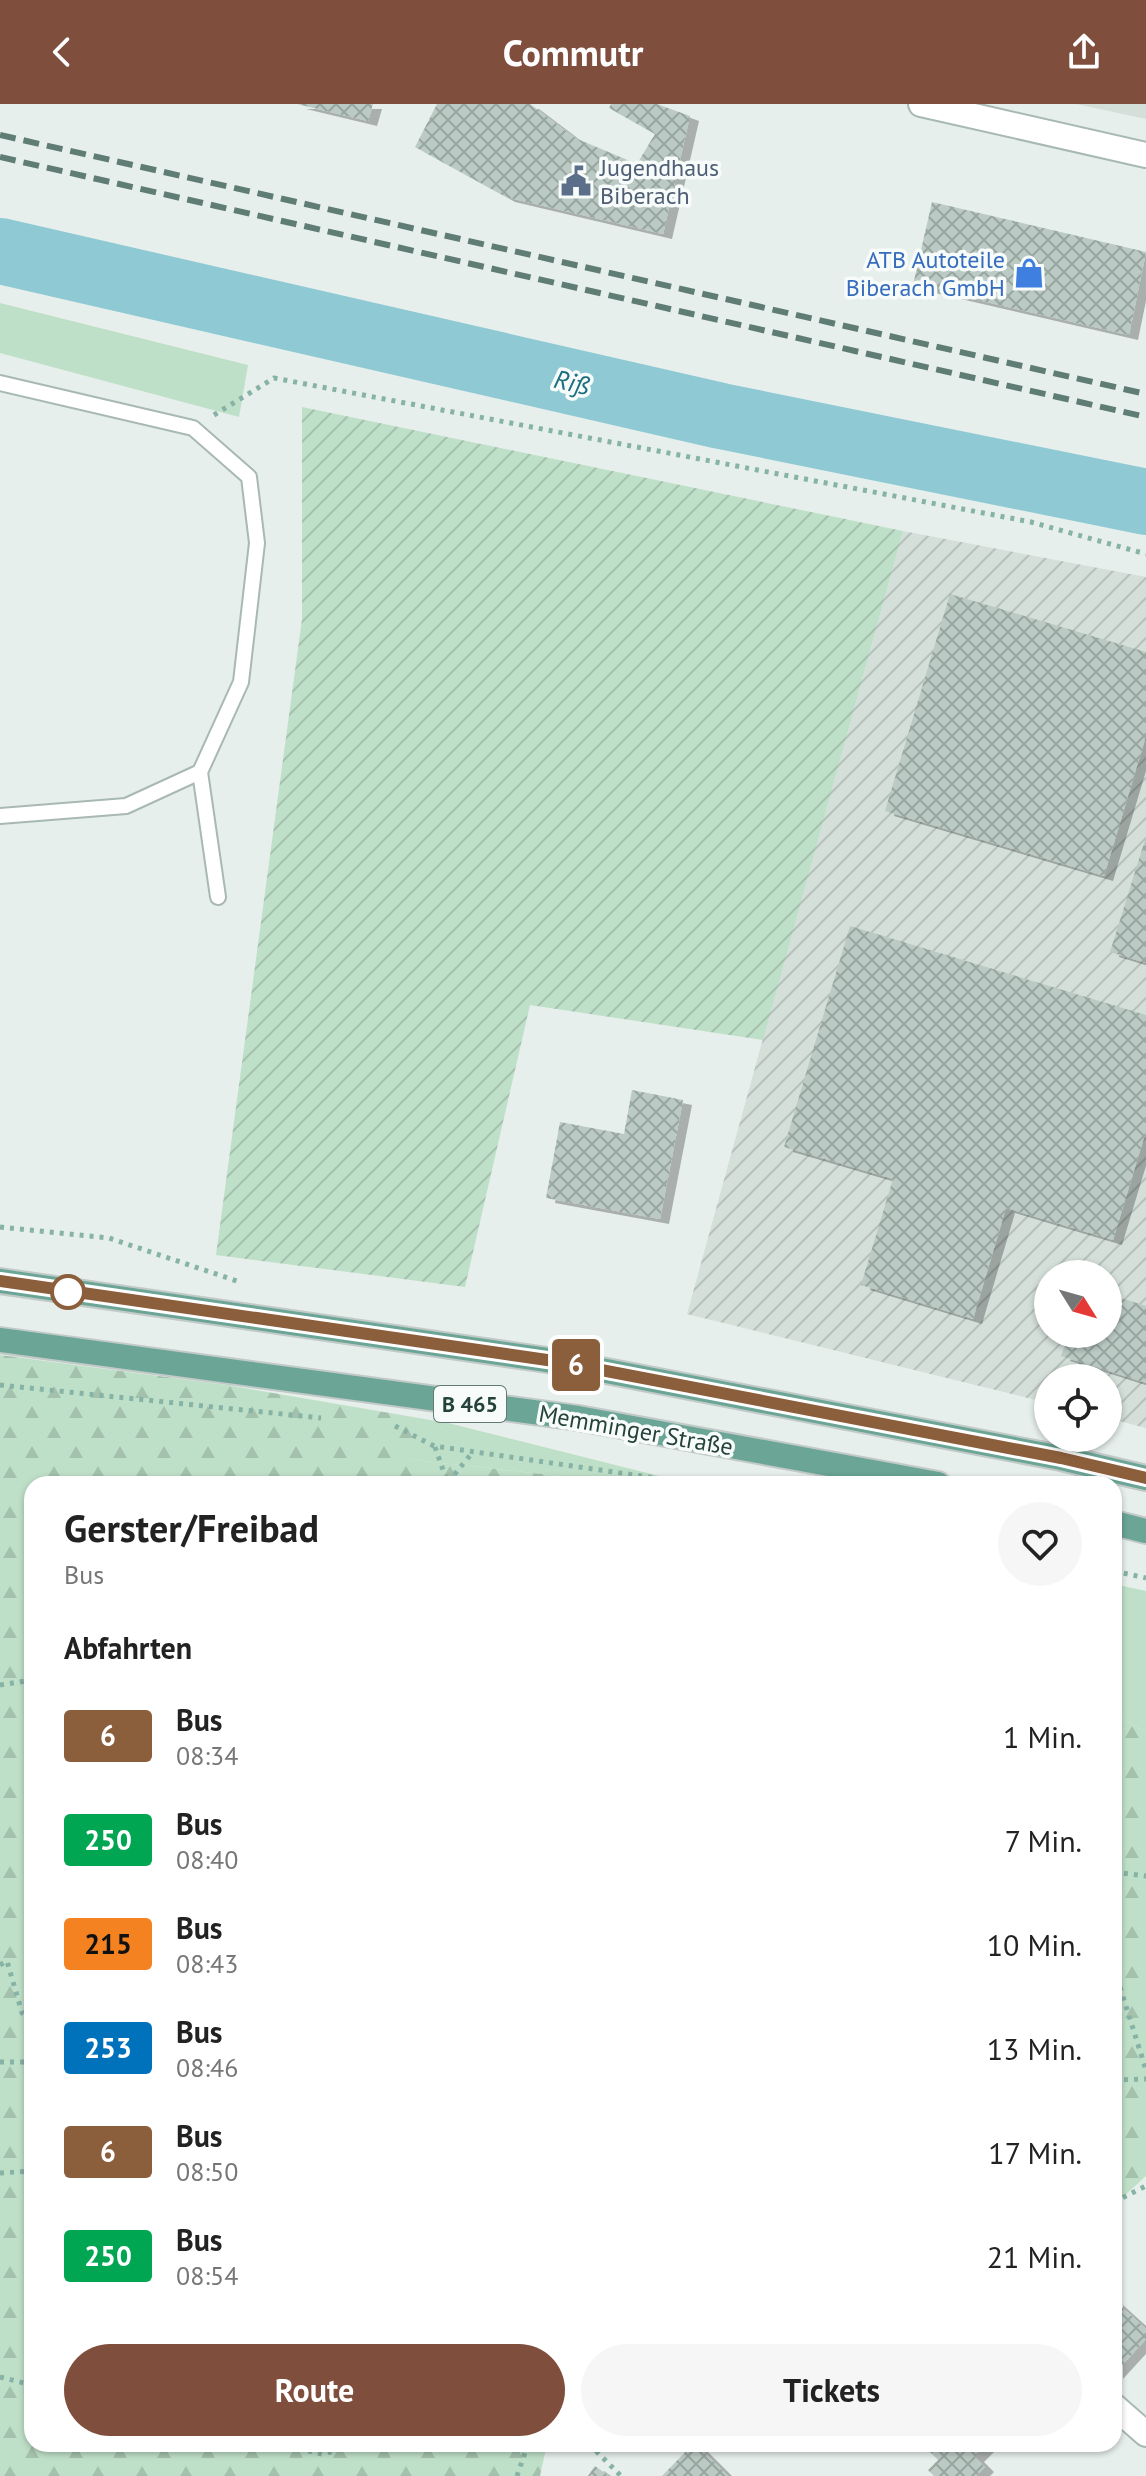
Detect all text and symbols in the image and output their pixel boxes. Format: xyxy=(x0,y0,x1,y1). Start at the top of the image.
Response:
text: Commutr xyxy=(503,29,643,76)
icon: back xyxy=(40,30,84,74)
icon: share xyxy=(1062,30,1106,74)
place label: Jugendhaus Biberach xyxy=(599,152,719,211)
public building icon: Jugendhaus Biberach xyxy=(559,164,593,198)
place label: ATB Autoteile Biberach GmbH xyxy=(846,244,1005,303)
shop icon: ATB Autoteile Biberach GmbH xyxy=(1012,256,1046,290)
water label: Riß xyxy=(551,362,594,402)
north arrow xyxy=(1034,1260,1122,1348)
map controls xyxy=(1034,1260,1122,1452)
unlabelled marker xyxy=(51,1275,85,1309)
line badge: 6 xyxy=(550,1339,602,1391)
text: 6 xyxy=(568,1346,584,1383)
button: locate xyxy=(1034,1364,1122,1452)
road number: B 465 xyxy=(434,1386,506,1422)
street label: Memminger Straße xyxy=(536,1398,736,1462)
button: heart xyxy=(998,1502,1082,1586)
text: Gerster/Freibad xyxy=(64,1503,319,1552)
text: Bus xyxy=(64,1558,104,1591)
text: Abfahrten xyxy=(64,1628,192,1667)
text: Bus xyxy=(176,1700,223,1739)
text: 6 xyxy=(100,1717,116,1754)
text: 1 Min. xyxy=(1003,1717,1082,1756)
text: 08:34 xyxy=(176,1739,238,1772)
text: Bus xyxy=(176,1804,223,1843)
text: 250 xyxy=(84,1821,132,1858)
text: 7 Min. xyxy=(1005,1821,1082,1860)
text: 08:40 xyxy=(176,1843,238,1876)
text: Bus xyxy=(176,1908,223,1947)
text: 215 xyxy=(84,1925,132,1962)
text: 10 Min. xyxy=(987,1925,1082,1964)
text: 08:43 xyxy=(176,1947,238,1980)
text: Bus xyxy=(176,2012,223,2051)
text: 253 xyxy=(84,2029,132,2066)
text: 13 Min. xyxy=(987,2029,1082,2068)
text: 08:46 xyxy=(176,2051,238,2084)
text: Bus xyxy=(176,2116,223,2155)
text: 6 xyxy=(100,2133,116,2170)
text: 17 Min. xyxy=(988,2133,1082,2172)
text: 08:50 xyxy=(176,2155,238,2188)
text: Bus xyxy=(176,2220,223,2259)
text: 250 xyxy=(84,2237,132,2274)
text: 21 Min. xyxy=(987,2237,1082,2276)
text: 08:54 xyxy=(176,2259,238,2292)
button: Route xyxy=(64,2344,565,2436)
button: Tickets xyxy=(581,2344,1082,2436)

